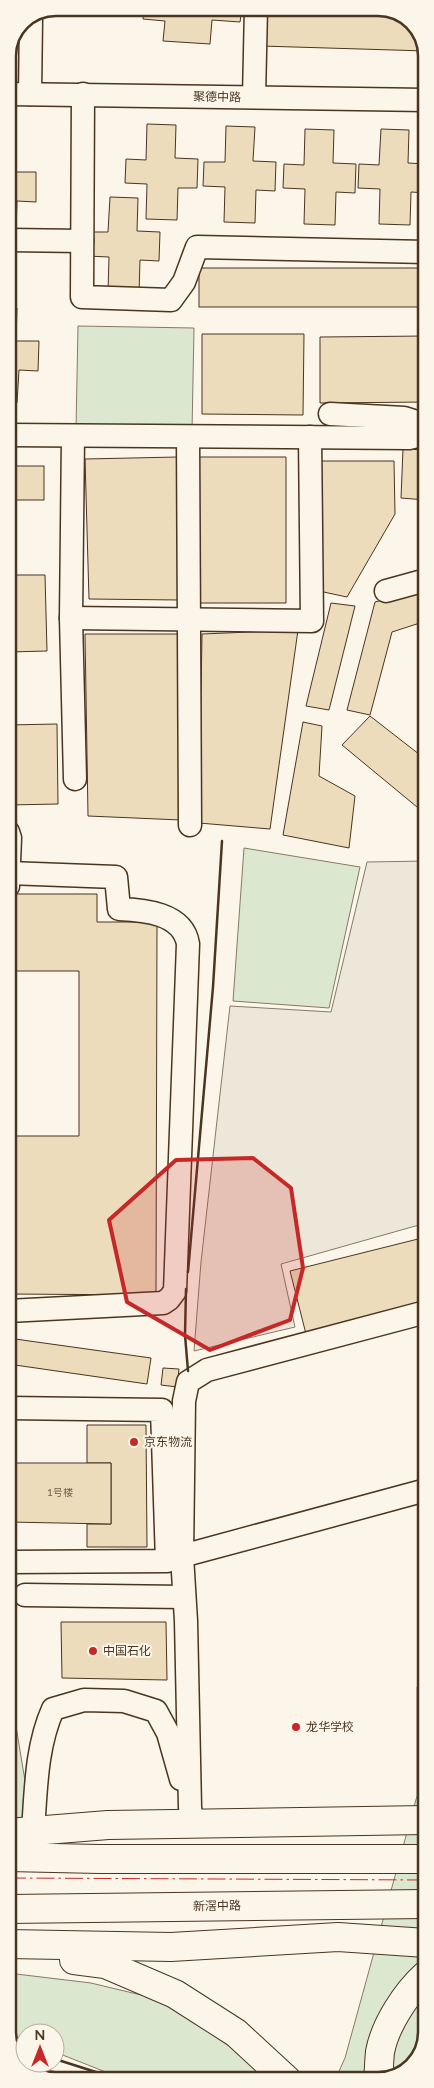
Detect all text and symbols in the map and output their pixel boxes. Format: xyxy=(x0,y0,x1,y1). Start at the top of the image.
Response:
street label: 聚德中路 xyxy=(193,89,241,104)
place label: 京东物流 xyxy=(144,1434,192,1449)
marker: 京东物流 xyxy=(128,1436,140,1448)
house number: 1号楼 xyxy=(47,1486,73,1498)
place label: 中国石化 xyxy=(103,1643,151,1658)
marker: 中国石化 xyxy=(87,1645,99,1657)
place label: 龙华学校 xyxy=(306,1719,354,1734)
marker: 龙华学校 xyxy=(290,1721,302,1733)
street label: 新滘中路 xyxy=(193,1898,241,1913)
north arrow xyxy=(15,2023,65,2073)
text: N xyxy=(35,2026,45,2043)

